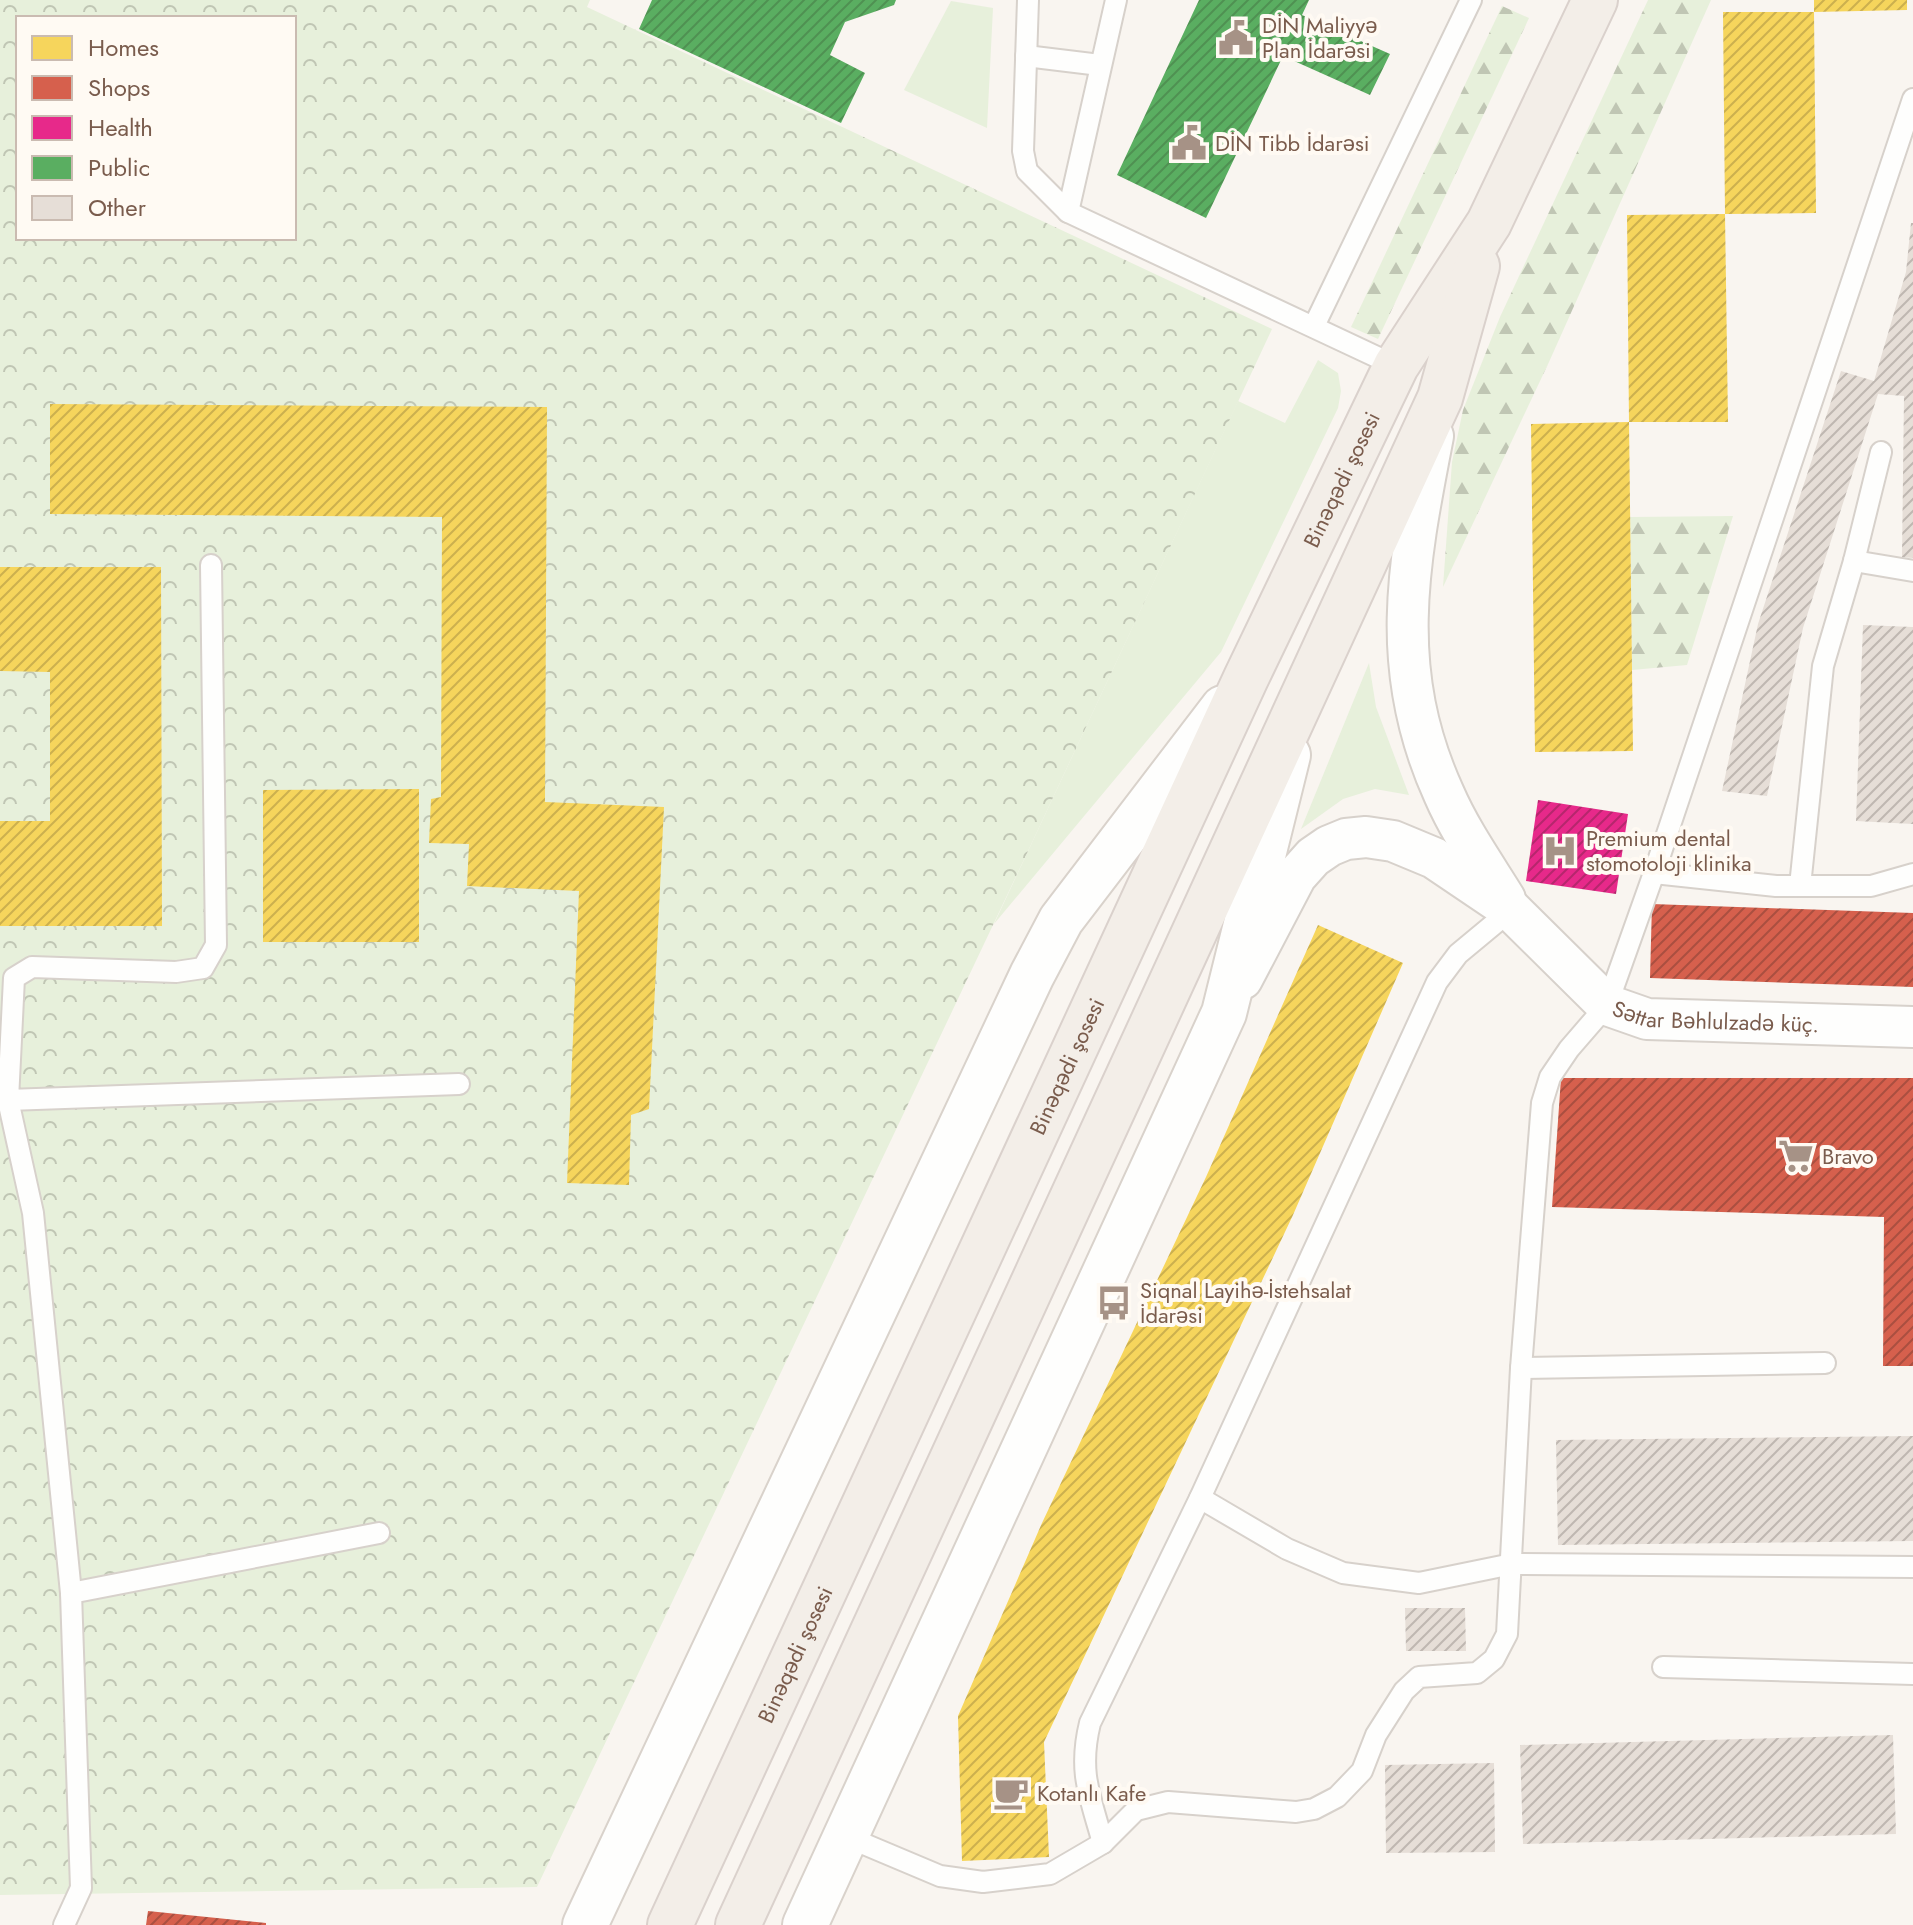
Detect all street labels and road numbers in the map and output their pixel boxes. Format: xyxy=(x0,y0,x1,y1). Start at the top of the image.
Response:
street label: Binəqədi şosesi xyxy=(1295,406,1388,553)
street label: Səttar Bəhlulzadə küç. xyxy=(1608,992,1820,1040)
street label: Binəqədi şosesi xyxy=(1021,993,1112,1140)
street label: Binəqədi şosesi xyxy=(750,1581,840,1728)

